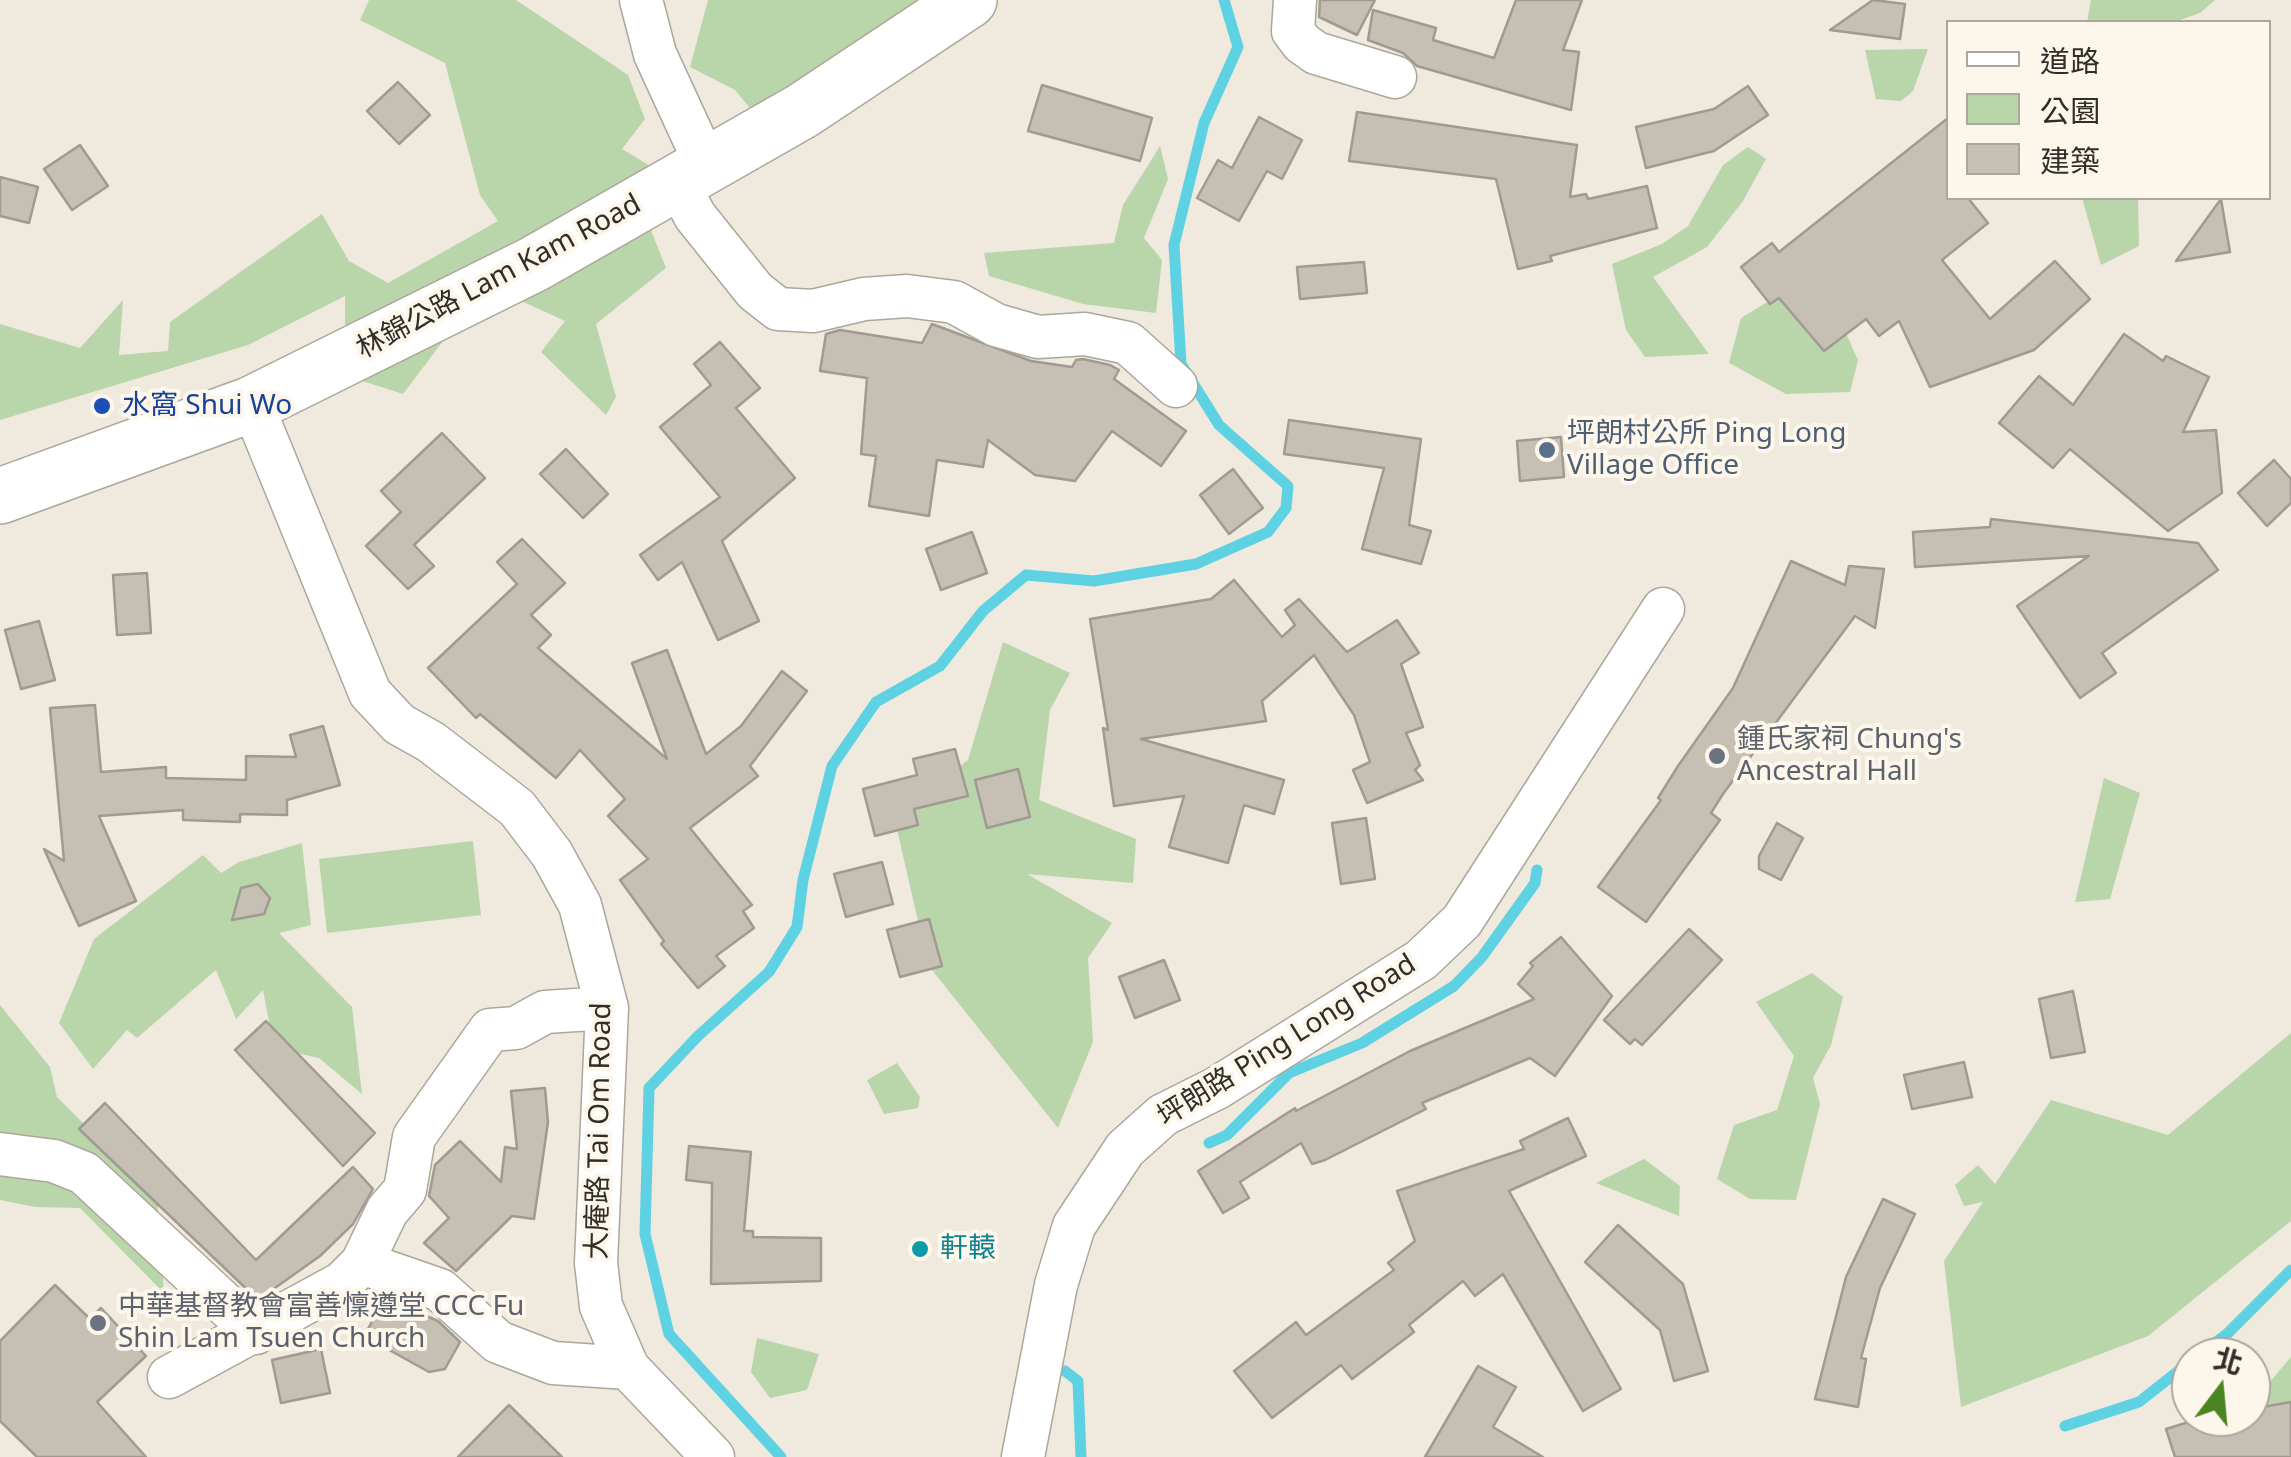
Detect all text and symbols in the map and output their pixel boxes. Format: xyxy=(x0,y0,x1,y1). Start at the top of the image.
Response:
legend xyxy=(1946,20,2271,200)
text: 道路 xyxy=(2040,40,2100,81)
text: 公園 xyxy=(2040,90,2100,131)
text: 建築 xyxy=(2040,140,2100,181)
street label: 林錦公路 Lam Kam Road xyxy=(351,188,647,366)
place label: 水窩 Shui Wo xyxy=(122,389,292,423)
marker: 水窩 Shui Wo xyxy=(91,395,113,417)
place label: 坪朗村公所 Ping Long Village Office xyxy=(1567,417,1846,483)
marker: 坪朗村公所 Ping Long Village Office xyxy=(1536,439,1558,461)
place label: 鍾氏家祠 Chung's Ancestral Hall xyxy=(1737,723,1962,789)
marker: 鍾氏家祠 Chung's Ancestral Hall xyxy=(1706,745,1728,767)
street label: 坪朗路 Ping Long Road xyxy=(1152,948,1422,1134)
street label: 大庵路 Tai Om Road xyxy=(581,1002,619,1260)
place label: 軒轅 xyxy=(940,1232,996,1266)
marker: 軒轅 xyxy=(909,1238,931,1260)
place label: 中華基督教會富善懍遵堂 CCC Fu Shin Lam Tsuen Church xyxy=(118,1290,524,1356)
marker: 中華基督教會富善懍遵堂 CCC Fu Shin Lam Tsuen Church xyxy=(87,1312,109,1334)
north arrow xyxy=(2171,1337,2271,1437)
text: 北 xyxy=(2210,1338,2247,1382)

